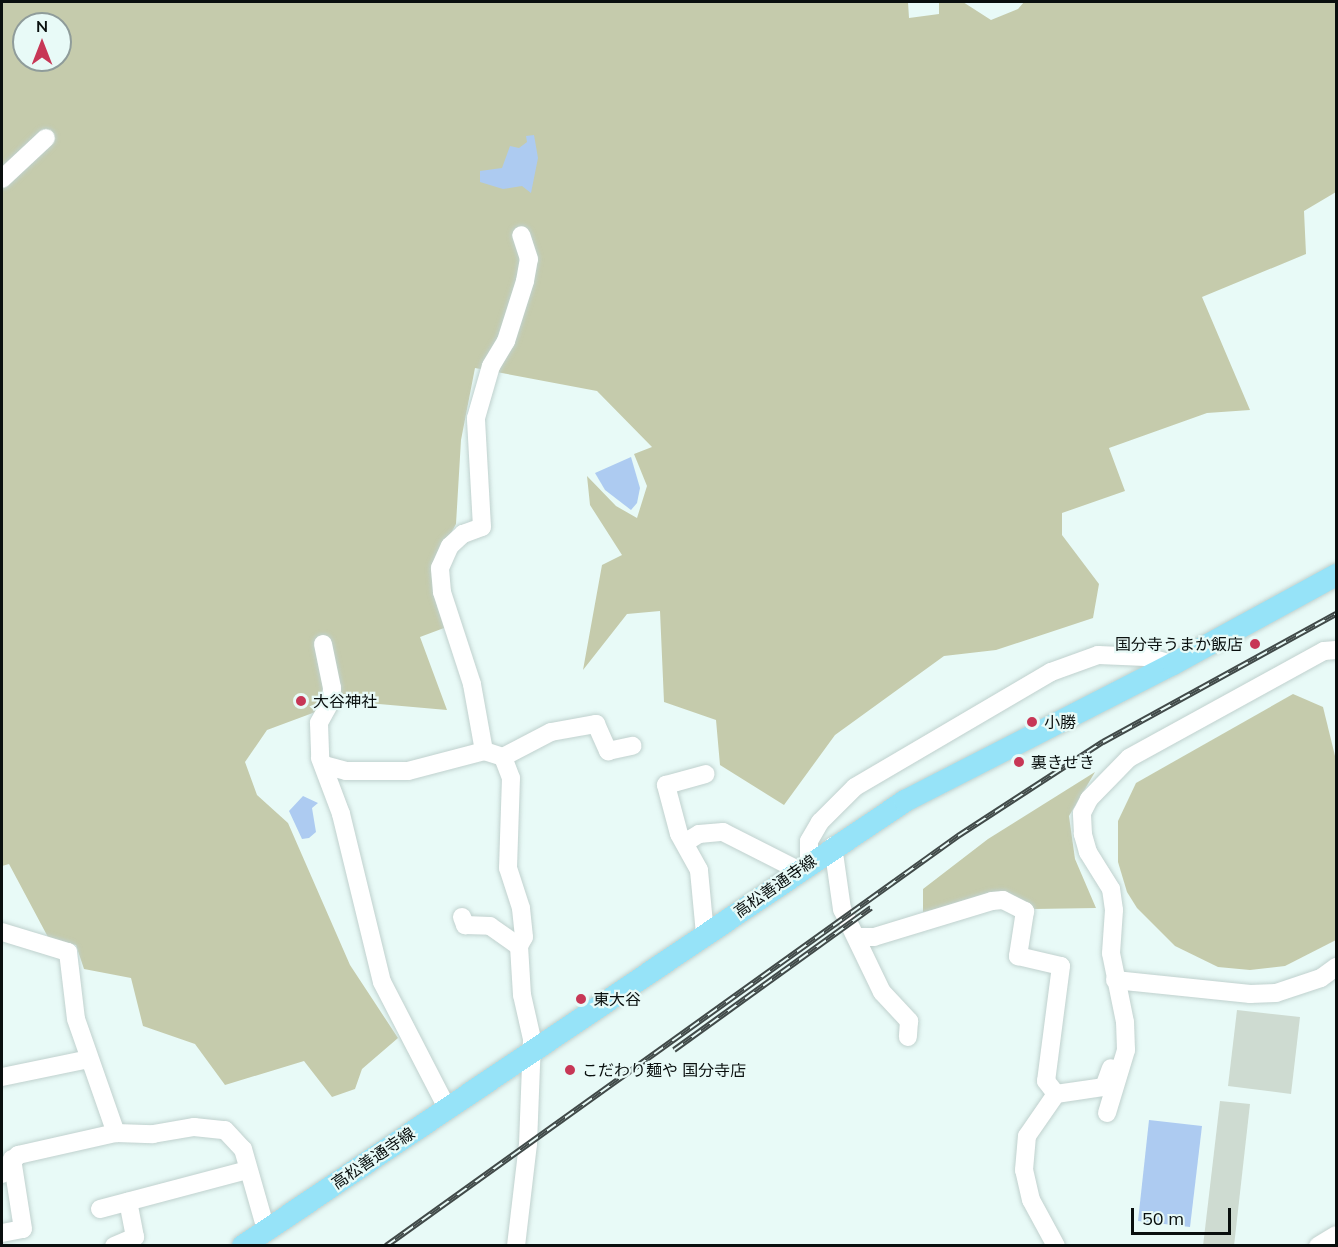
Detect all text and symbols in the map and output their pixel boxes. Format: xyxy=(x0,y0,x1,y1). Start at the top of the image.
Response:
north arrow xyxy=(12,12,72,72)
text: N xyxy=(36,16,48,36)
place label: 国分寺うまか飯店 xyxy=(1115,634,1243,654)
marker: 国分寺うまか飯店 xyxy=(1248,637,1262,651)
place label: 大谷神社 xyxy=(313,691,377,711)
marker: 大谷神社 xyxy=(294,694,308,708)
place label: 小勝 xyxy=(1044,712,1076,732)
marker: 小勝 xyxy=(1025,715,1039,729)
place label: 裏きせき xyxy=(1031,752,1095,772)
marker: 裏きせき xyxy=(1012,755,1026,769)
street label: 高松善通寺線 xyxy=(730,851,820,921)
place label: 東大谷 xyxy=(593,989,641,1009)
marker: 東大谷 xyxy=(574,992,588,1006)
place label: こだわり麺や 国分寺店 xyxy=(582,1060,746,1080)
marker: こだわり麺や 国分寺店 xyxy=(563,1063,577,1077)
street label: 高松善通寺線 xyxy=(328,1123,418,1193)
scale bar xyxy=(1134,1196,1234,1234)
text: 50 m xyxy=(1142,1207,1184,1230)

